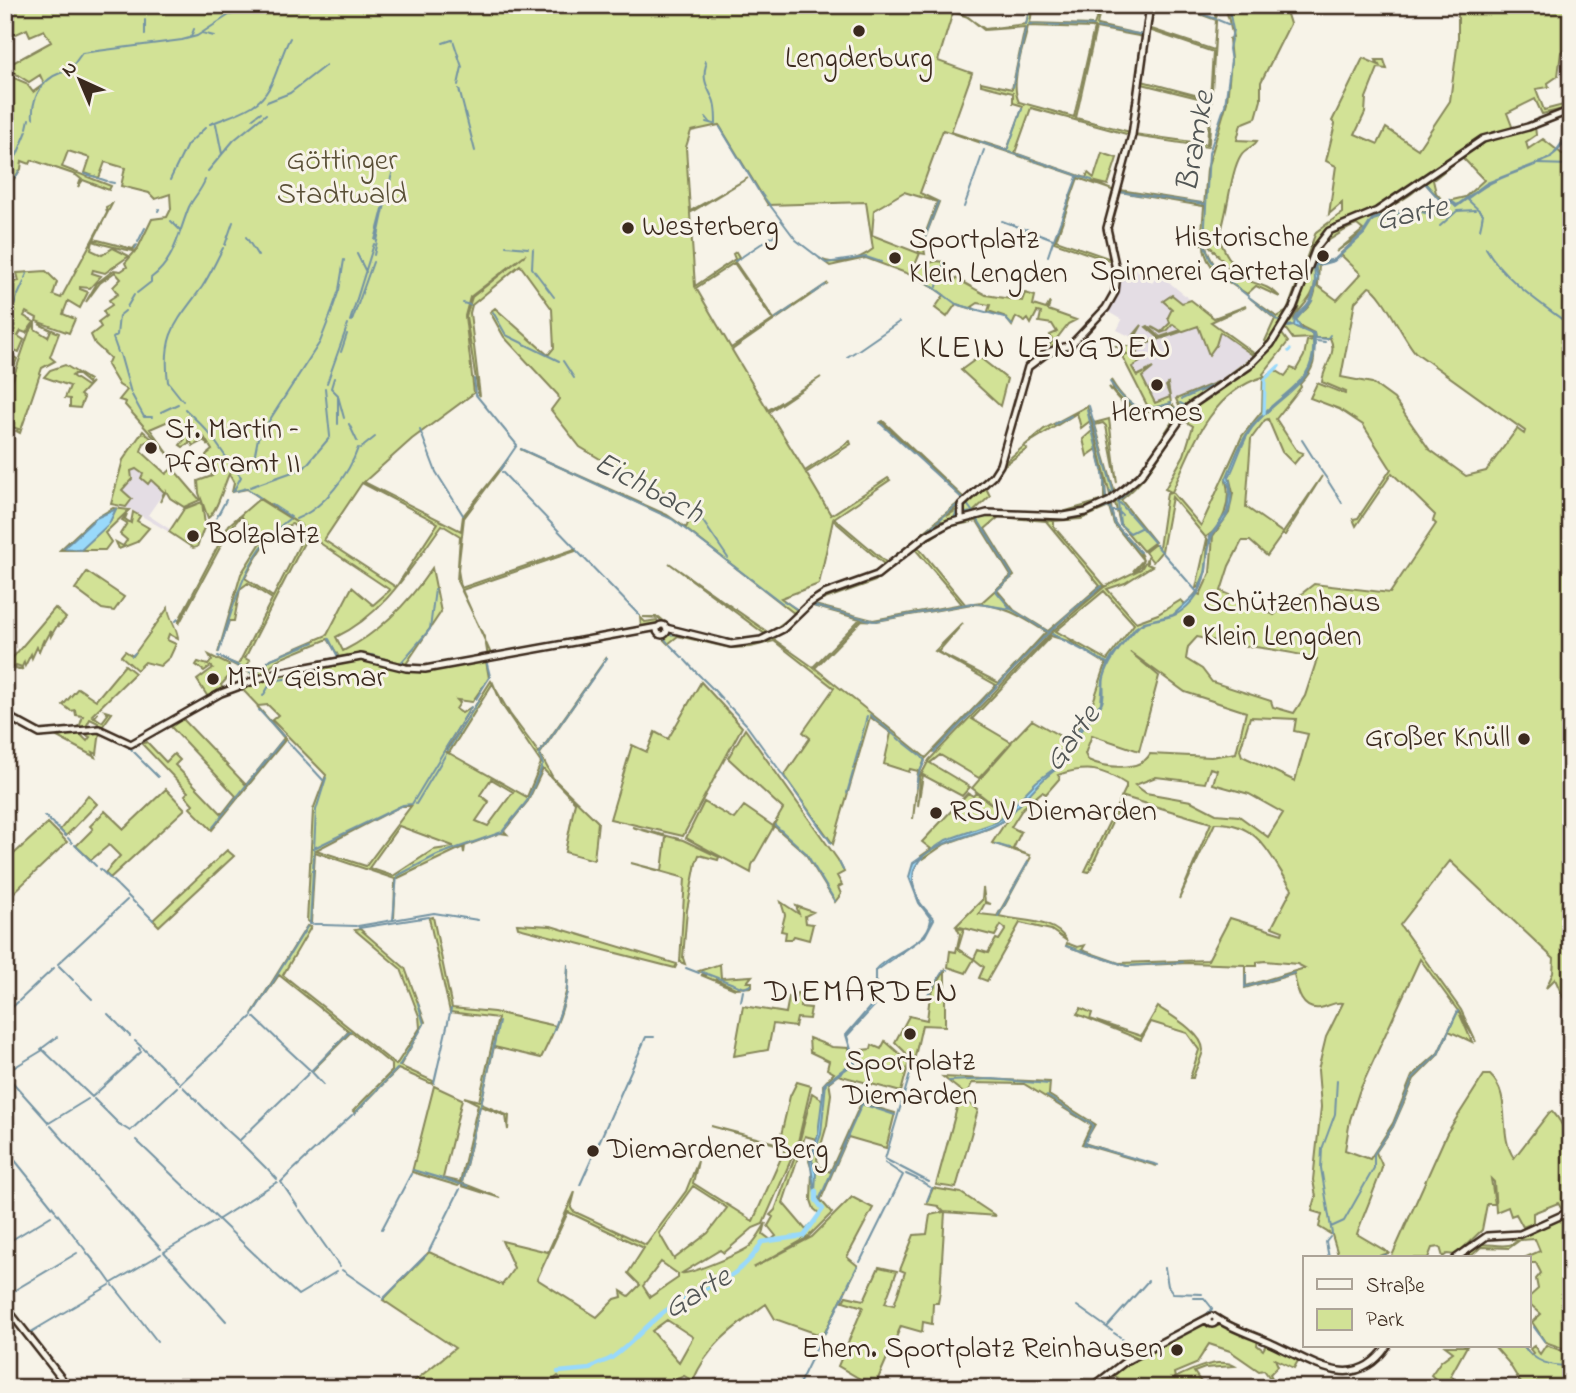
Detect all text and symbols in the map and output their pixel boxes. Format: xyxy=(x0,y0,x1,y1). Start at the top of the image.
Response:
marker: Lengderburg xyxy=(851,23,867,39)
place label: Lengderburg xyxy=(785,38,933,82)
north arrow xyxy=(46,46,116,116)
text: N xyxy=(56,55,84,84)
water label: Bramke xyxy=(1165,86,1229,196)
park label: Göttinger Stadtwald xyxy=(277,140,407,218)
water label: Garte xyxy=(1372,184,1454,246)
place label: Westerberg xyxy=(642,206,779,250)
place label: Historische Spinnerei Gartetal xyxy=(1090,217,1310,295)
place label: Sportplatz Klein Lengden xyxy=(909,219,1068,297)
marker: Westerberg xyxy=(620,220,636,236)
marker: Historische Spinnerei Gartetal xyxy=(1315,248,1331,264)
marker: Sportplatz Klein Lengden xyxy=(887,250,903,266)
district label: KLEIN LENGDEN xyxy=(919,325,1173,373)
marker: Hermes xyxy=(1149,377,1165,393)
place label: Hermes xyxy=(1111,392,1203,436)
place label: St. Martin – Pfarramt II xyxy=(165,409,300,487)
marker: St. Martin – Pfarramt II xyxy=(143,440,159,456)
water label: Eichbach xyxy=(585,441,712,538)
place label: Bolzplatz xyxy=(206,514,319,558)
marker: Bolzplatz xyxy=(185,528,201,544)
place label: Schützenhaus Klein Lengden xyxy=(1203,582,1381,660)
marker: Schützenhaus Klein Lengden xyxy=(1181,613,1197,629)
place label: MTV Geismar xyxy=(227,657,386,701)
marker: MTV Geismar xyxy=(205,671,221,687)
water label: Garte xyxy=(1033,695,1114,782)
place label: Großer Knüll xyxy=(1365,717,1510,761)
marker: Großer Knüll xyxy=(1516,731,1532,747)
place label: RSJV Diemarden xyxy=(950,791,1157,835)
marker: RSJV Diemarden xyxy=(928,805,944,821)
district label: DIEMARDEN xyxy=(763,969,960,1017)
marker: Sportplatz Diemarden xyxy=(902,1026,918,1042)
place label: Sportplatz Diemarden xyxy=(842,1041,977,1119)
place label: Diemardener Berg xyxy=(606,1129,828,1173)
marker: Diemardener Berg xyxy=(585,1143,601,1159)
water label: Garte xyxy=(655,1254,743,1333)
legend xyxy=(1303,1256,1530,1348)
text: Straße xyxy=(1366,1272,1425,1302)
text: Park xyxy=(1366,1306,1405,1336)
place label: Ehem. Sportplatz Reinhausen xyxy=(802,1328,1163,1372)
marker: Ehem. Sportplatz Reinhausen xyxy=(1169,1342,1185,1358)

